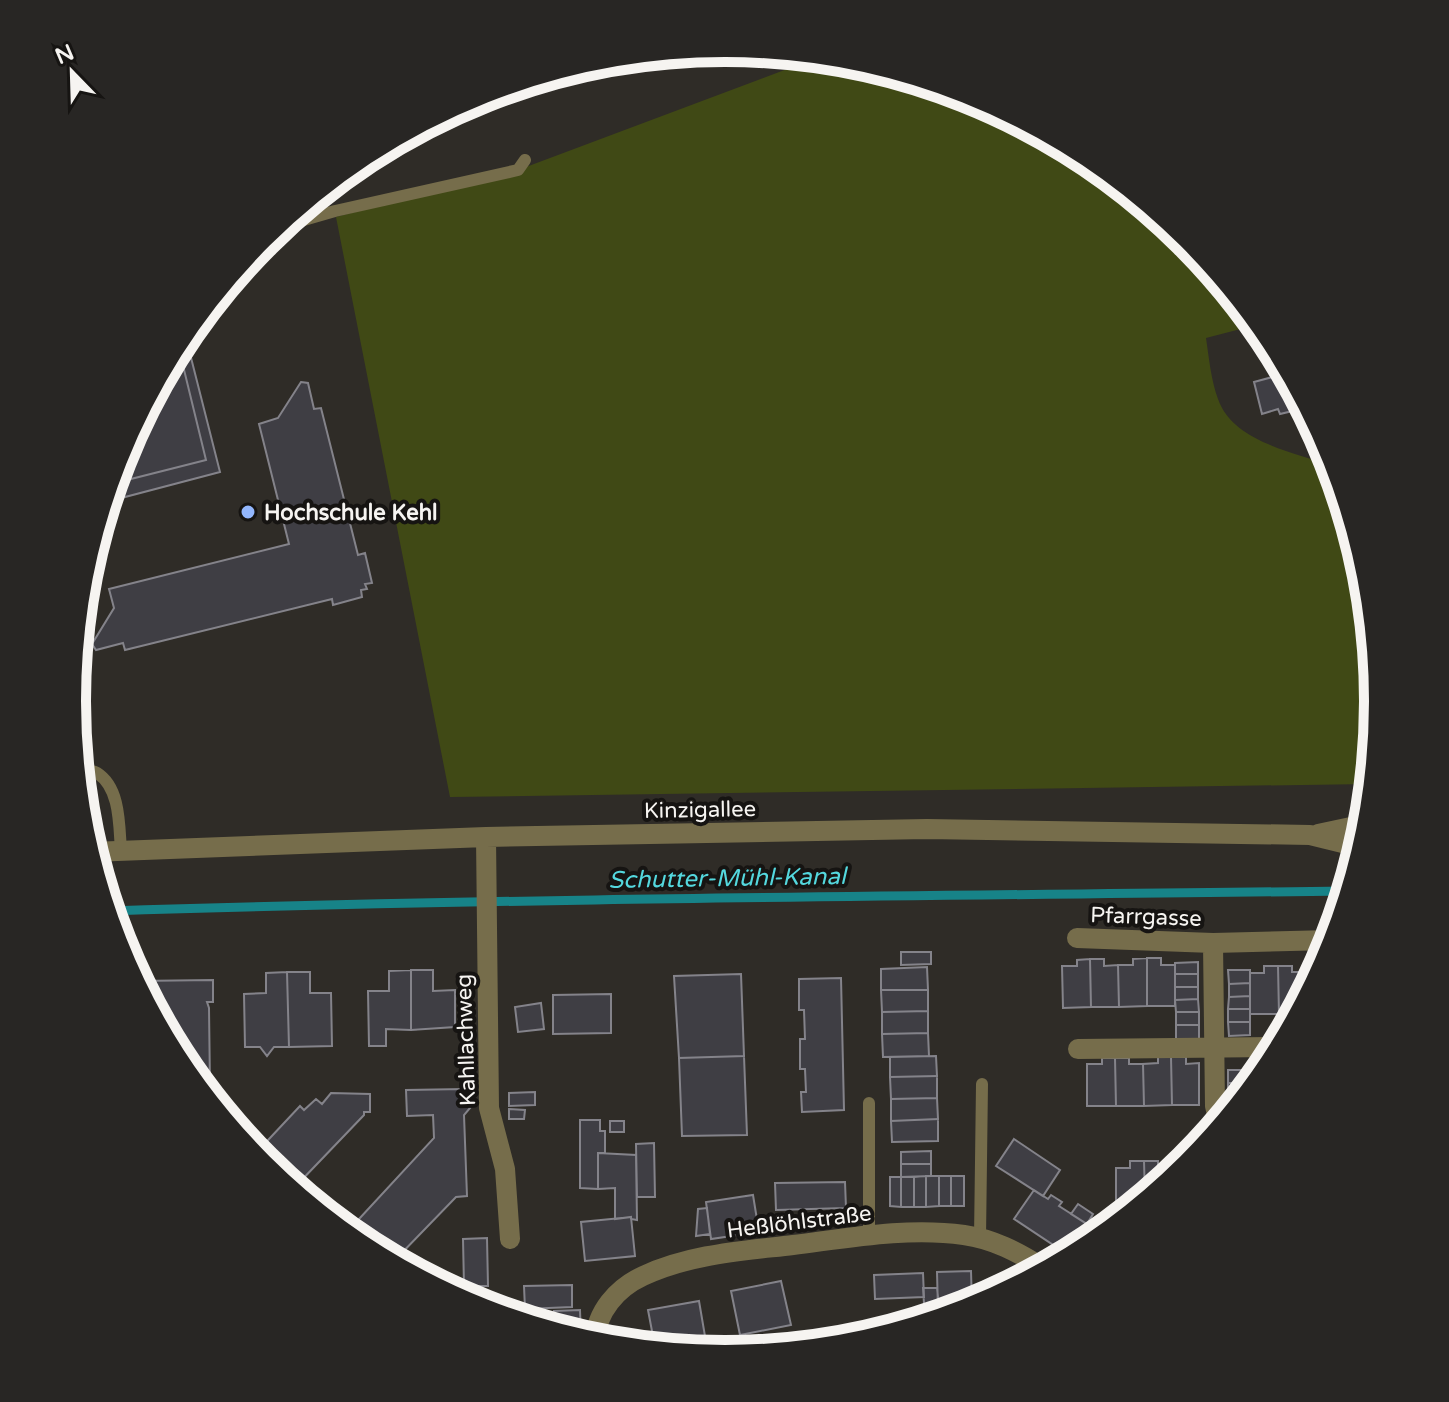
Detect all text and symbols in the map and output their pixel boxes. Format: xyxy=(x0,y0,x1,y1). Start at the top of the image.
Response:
north arrow xyxy=(32,32,112,112)
text: N xyxy=(51,39,78,70)
place label: Hochschule Kehl xyxy=(264,500,438,526)
marker: Hochschule Kehl xyxy=(239,503,257,521)
street label: Kinzigallee xyxy=(644,796,756,824)
water label: Schutter-Mühl-Kanal xyxy=(608,862,849,895)
street label: Pfarrgasse xyxy=(1090,902,1202,932)
street label: Kahllachweg xyxy=(451,973,481,1107)
street label: Heßlöhlstraße xyxy=(725,1200,873,1244)

